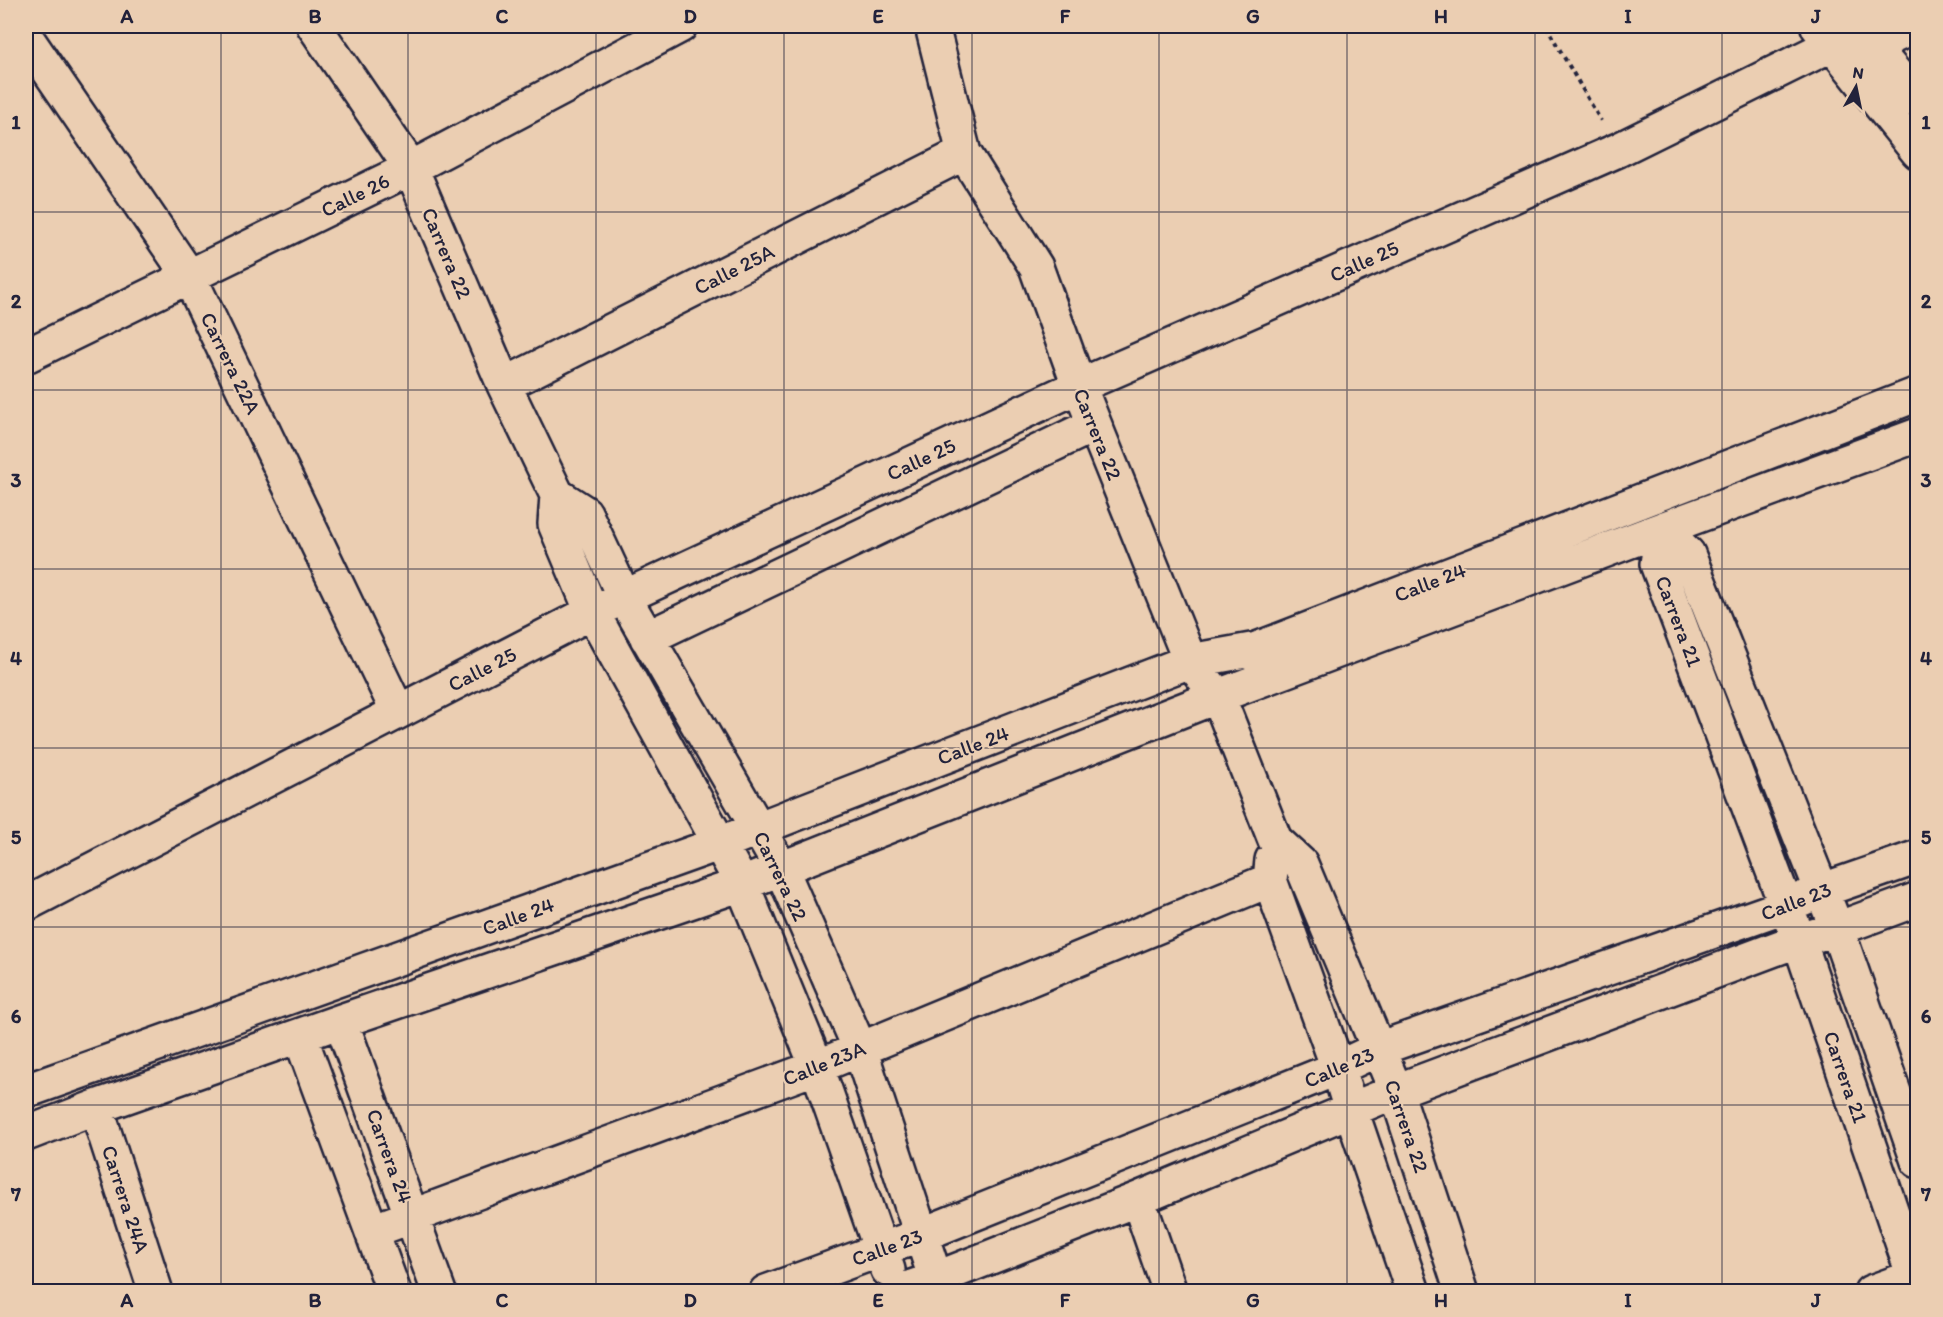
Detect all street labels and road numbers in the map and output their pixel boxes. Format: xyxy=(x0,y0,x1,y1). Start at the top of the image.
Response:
street label: Calle 26 xyxy=(317,168,393,222)
street label: Carrera 22 xyxy=(417,204,477,302)
street label: Calle 25 xyxy=(1326,235,1402,287)
street label: Calle 25A xyxy=(690,238,779,300)
street label: Carrera 22A xyxy=(196,308,267,418)
street label: Carrera 22 xyxy=(1068,384,1128,484)
street label: Calle 25 xyxy=(883,432,959,486)
street label: Calle 24 xyxy=(1391,557,1470,607)
street label: Carrera 21 xyxy=(1650,572,1708,670)
street label: Calle 25 xyxy=(444,641,520,697)
street label: Calle 24 xyxy=(934,720,1013,770)
street label: Carrera 22 xyxy=(749,827,813,925)
street label: Calle 23 xyxy=(1757,876,1835,926)
street label: Calle 24 xyxy=(479,891,558,941)
street label: Carrera 21 xyxy=(1819,1028,1873,1126)
street label: Calle 23A xyxy=(779,1035,870,1091)
street label: Calle 23 xyxy=(1300,1041,1378,1093)
street label: Carrera 22 xyxy=(1379,1076,1435,1176)
street label: Carrera 24 xyxy=(361,1106,419,1207)
street label: Carrera 24A xyxy=(97,1142,155,1257)
street label: Calle 23 xyxy=(848,1223,926,1271)

